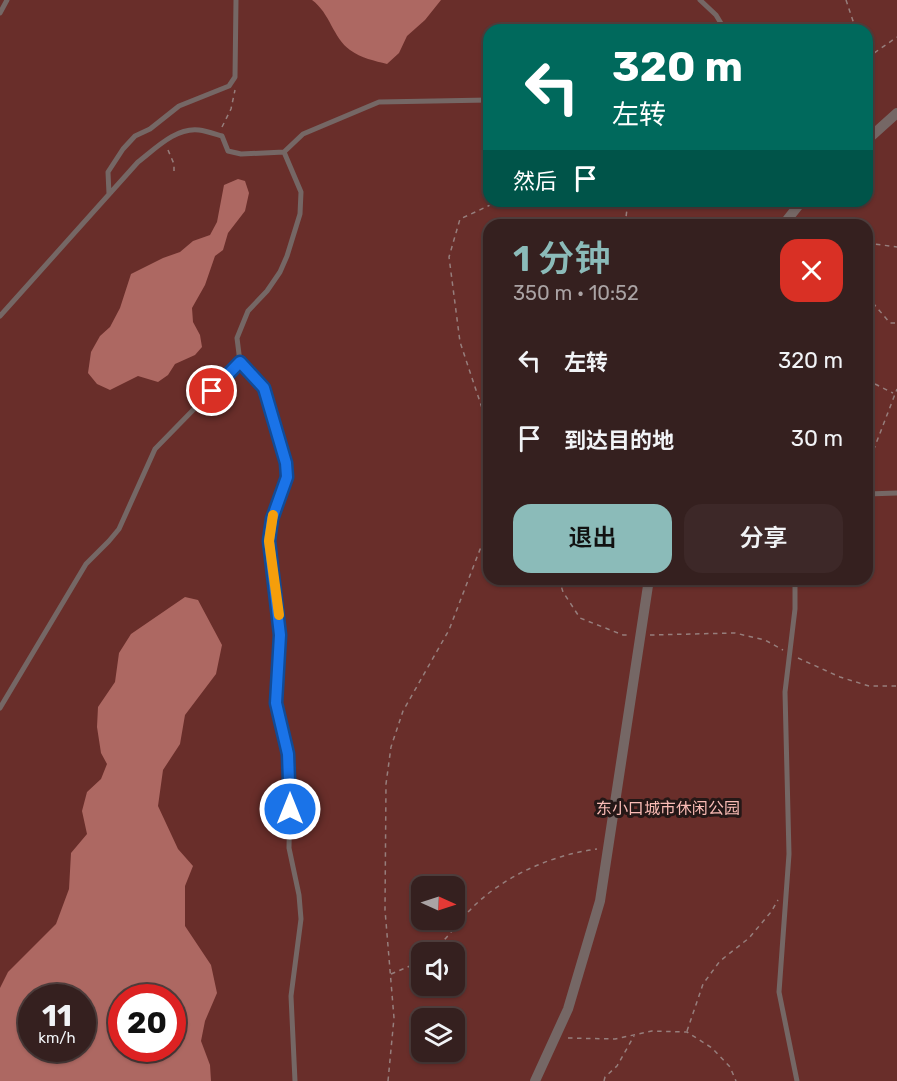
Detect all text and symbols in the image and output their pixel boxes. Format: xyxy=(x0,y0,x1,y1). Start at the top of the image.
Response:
text: 320 m xyxy=(612,42,743,92)
icon: left xyxy=(513,48,591,126)
text: 左转 xyxy=(612,99,666,131)
icon: arrive xyxy=(569,162,602,195)
text: 然后 xyxy=(513,168,557,195)
text: 1 分钟 xyxy=(513,237,610,280)
button: close xyxy=(780,239,843,302)
text: 350 m · 10:52 xyxy=(513,281,639,305)
icon: left xyxy=(513,344,546,377)
text: 320 m xyxy=(778,347,843,374)
text: 左转 xyxy=(564,349,608,376)
pin xyxy=(186,365,237,416)
icon: arrive xyxy=(195,374,228,407)
icon: arrive xyxy=(513,422,546,455)
text: 30 m xyxy=(791,425,843,452)
text: 到达目的地 xyxy=(564,427,674,454)
button: 退出 xyxy=(513,504,672,573)
button: 分享 xyxy=(684,504,843,573)
position arrow xyxy=(258,777,322,841)
park label: 东小口城市休闲公园 xyxy=(596,799,740,818)
north arrow xyxy=(411,876,465,930)
map controls xyxy=(411,876,465,1062)
button: sound xyxy=(411,942,465,996)
speed limit sign: 20 xyxy=(108,984,186,1062)
text: 11 xyxy=(42,998,72,1034)
button: layers xyxy=(411,1008,465,1062)
text: km/h xyxy=(38,1029,76,1047)

